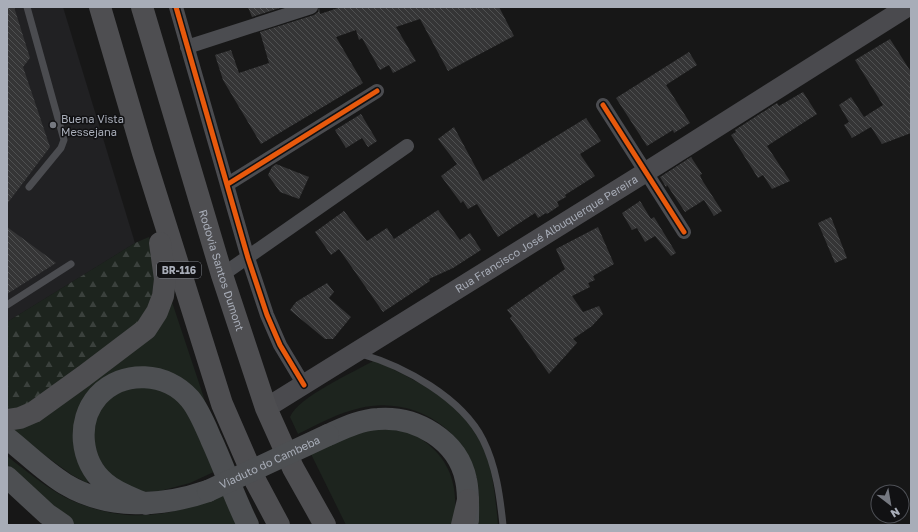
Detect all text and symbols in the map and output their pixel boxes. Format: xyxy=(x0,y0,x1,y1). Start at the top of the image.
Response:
place label: Buena Vista Messejana xyxy=(61,112,124,138)
marker: Buena Vista Messejana xyxy=(48,120,58,130)
street label: Rua Francisco José Albuquerque Pereira xyxy=(452,172,640,295)
street label: Rodovia Santos Dumont xyxy=(197,208,247,333)
road number: BR-116 xyxy=(157,262,201,278)
street label: Viaduto do Cambeba xyxy=(217,433,322,491)
north arrow xyxy=(870,484,910,524)
text: N xyxy=(888,505,902,521)

